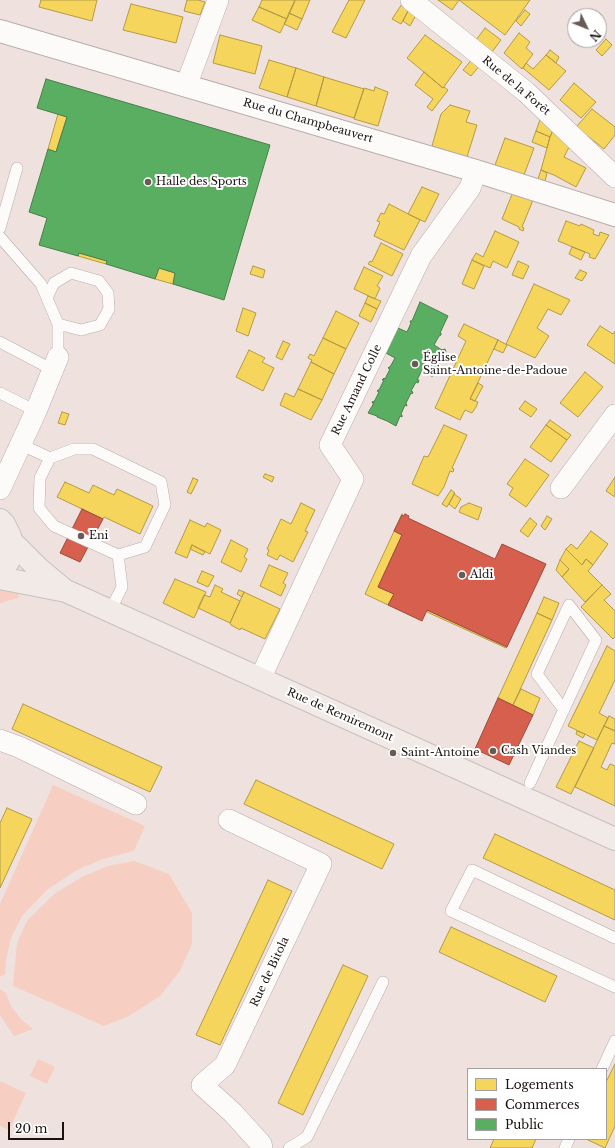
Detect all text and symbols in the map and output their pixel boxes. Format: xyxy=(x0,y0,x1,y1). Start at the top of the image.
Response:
north arrow xyxy=(567,8,607,48)
text: N xyxy=(586,27,604,44)
street label: Rue de la Forêt xyxy=(479,54,553,118)
street label: Rue du Champbeauvert xyxy=(242,96,374,146)
place label: Halle des Sports xyxy=(156,175,247,189)
marker: Halle des Sports xyxy=(143,177,153,187)
street label: Rue Amand Colle xyxy=(329,342,385,438)
place label: Église Saint-Antoine-de-Padoue xyxy=(423,351,567,377)
marker: Église Saint-Antoine-de-Padoue xyxy=(410,359,420,369)
place label: Eni xyxy=(89,529,108,543)
marker: Eni xyxy=(76,531,86,541)
place label: Aldi xyxy=(470,568,493,582)
marker: Aldi xyxy=(457,570,467,580)
street label: Rue de Remiremont xyxy=(285,686,395,744)
place label: Cash Viandes xyxy=(501,744,576,758)
place label: Saint-Antoine xyxy=(401,746,480,760)
marker: Cash Viandes xyxy=(488,746,498,756)
marker: Saint-Antoine xyxy=(388,748,398,758)
street label: Rue de Bitola xyxy=(248,935,292,1009)
legend xyxy=(467,1068,607,1140)
text: Logements xyxy=(505,1077,574,1092)
text: Commerces xyxy=(505,1097,579,1112)
scale bar xyxy=(10,1114,66,1140)
text: Public xyxy=(505,1117,544,1132)
text: 20 m xyxy=(15,1121,47,1136)

